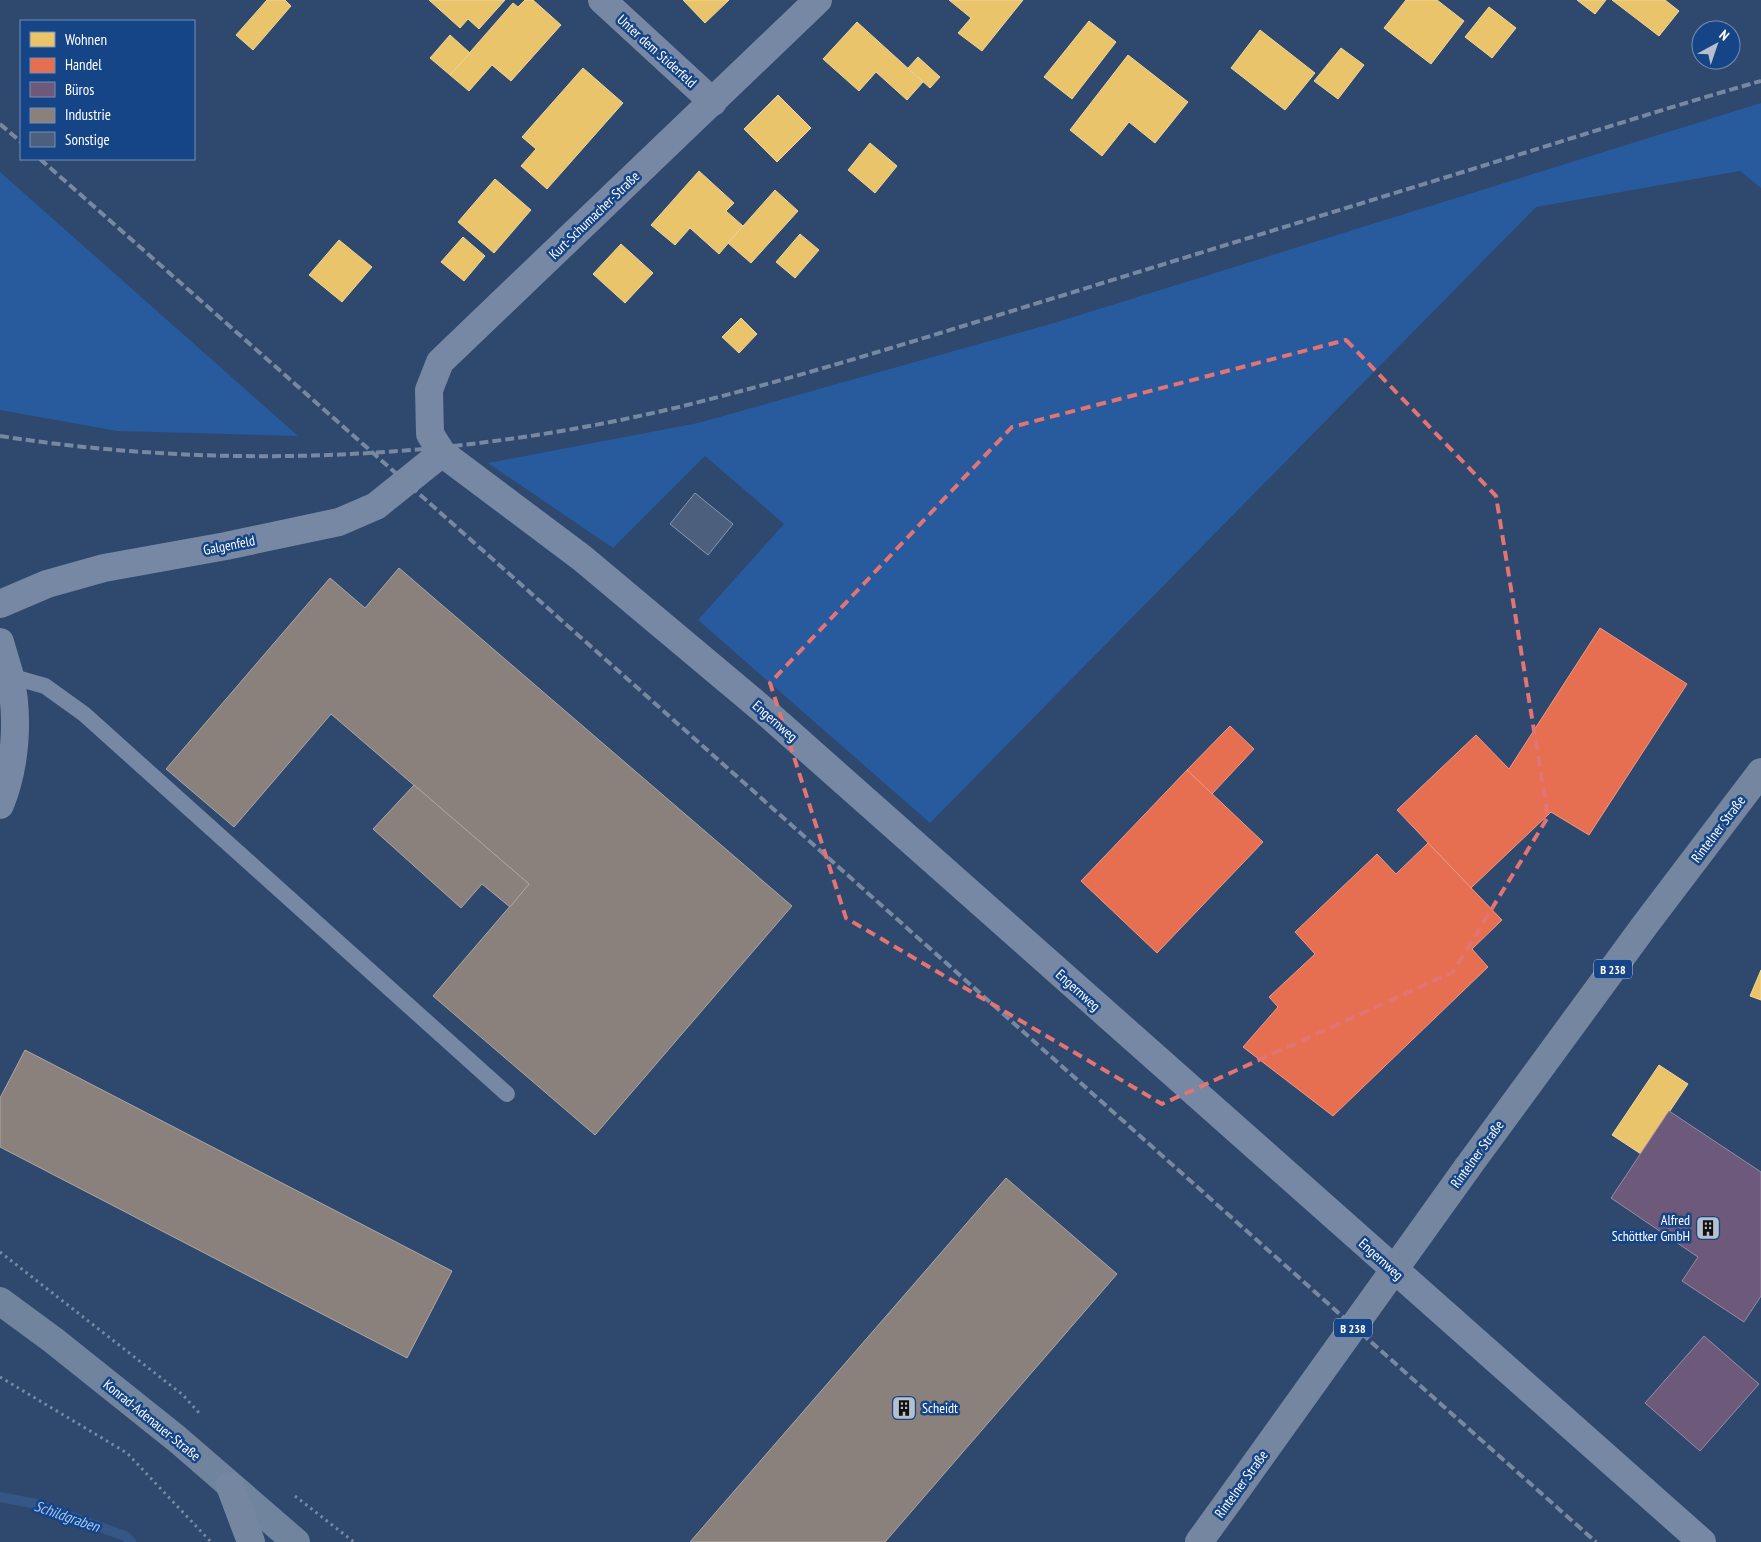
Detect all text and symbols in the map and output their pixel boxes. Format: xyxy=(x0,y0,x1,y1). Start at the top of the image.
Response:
street label: Unter dem Stiderfeld xyxy=(614,11,700,91)
legend xyxy=(20,20,195,160)
north arrow xyxy=(1691,20,1741,70)
text: N xyxy=(1716,26,1733,44)
text: Wohnen xyxy=(65,30,107,49)
text: Handel xyxy=(65,55,102,74)
text: Büros xyxy=(65,80,94,99)
text: Industrie xyxy=(65,105,111,124)
text: Sonstige xyxy=(65,130,110,149)
street label: Kurt-Schumacher-Straße xyxy=(545,167,643,263)
street label: Galgenfeld xyxy=(202,531,256,559)
street label: Engernweg xyxy=(749,697,801,745)
street label: Rintelner Straße xyxy=(1687,792,1749,866)
road number: B 238 xyxy=(1594,960,1632,979)
street label: Engernweg xyxy=(1052,965,1104,1015)
street label: Rintelner Straße xyxy=(1446,1116,1508,1191)
place label: Alfred Schöttker GmbH xyxy=(1612,1211,1690,1245)
building icon: Alfred Schöttker GmbH xyxy=(1695,1215,1721,1241)
street label: Engernweg xyxy=(1355,1234,1407,1284)
road number: B 238 xyxy=(1334,1319,1372,1338)
street label: Konrad-Adenauer-Straße xyxy=(100,1375,204,1465)
building icon: Scheidt xyxy=(891,1395,917,1421)
place label: Scheidt xyxy=(922,1399,958,1417)
street label: Rintelner Straße xyxy=(1210,1446,1272,1521)
water label: Schildgraben xyxy=(32,1496,103,1536)

